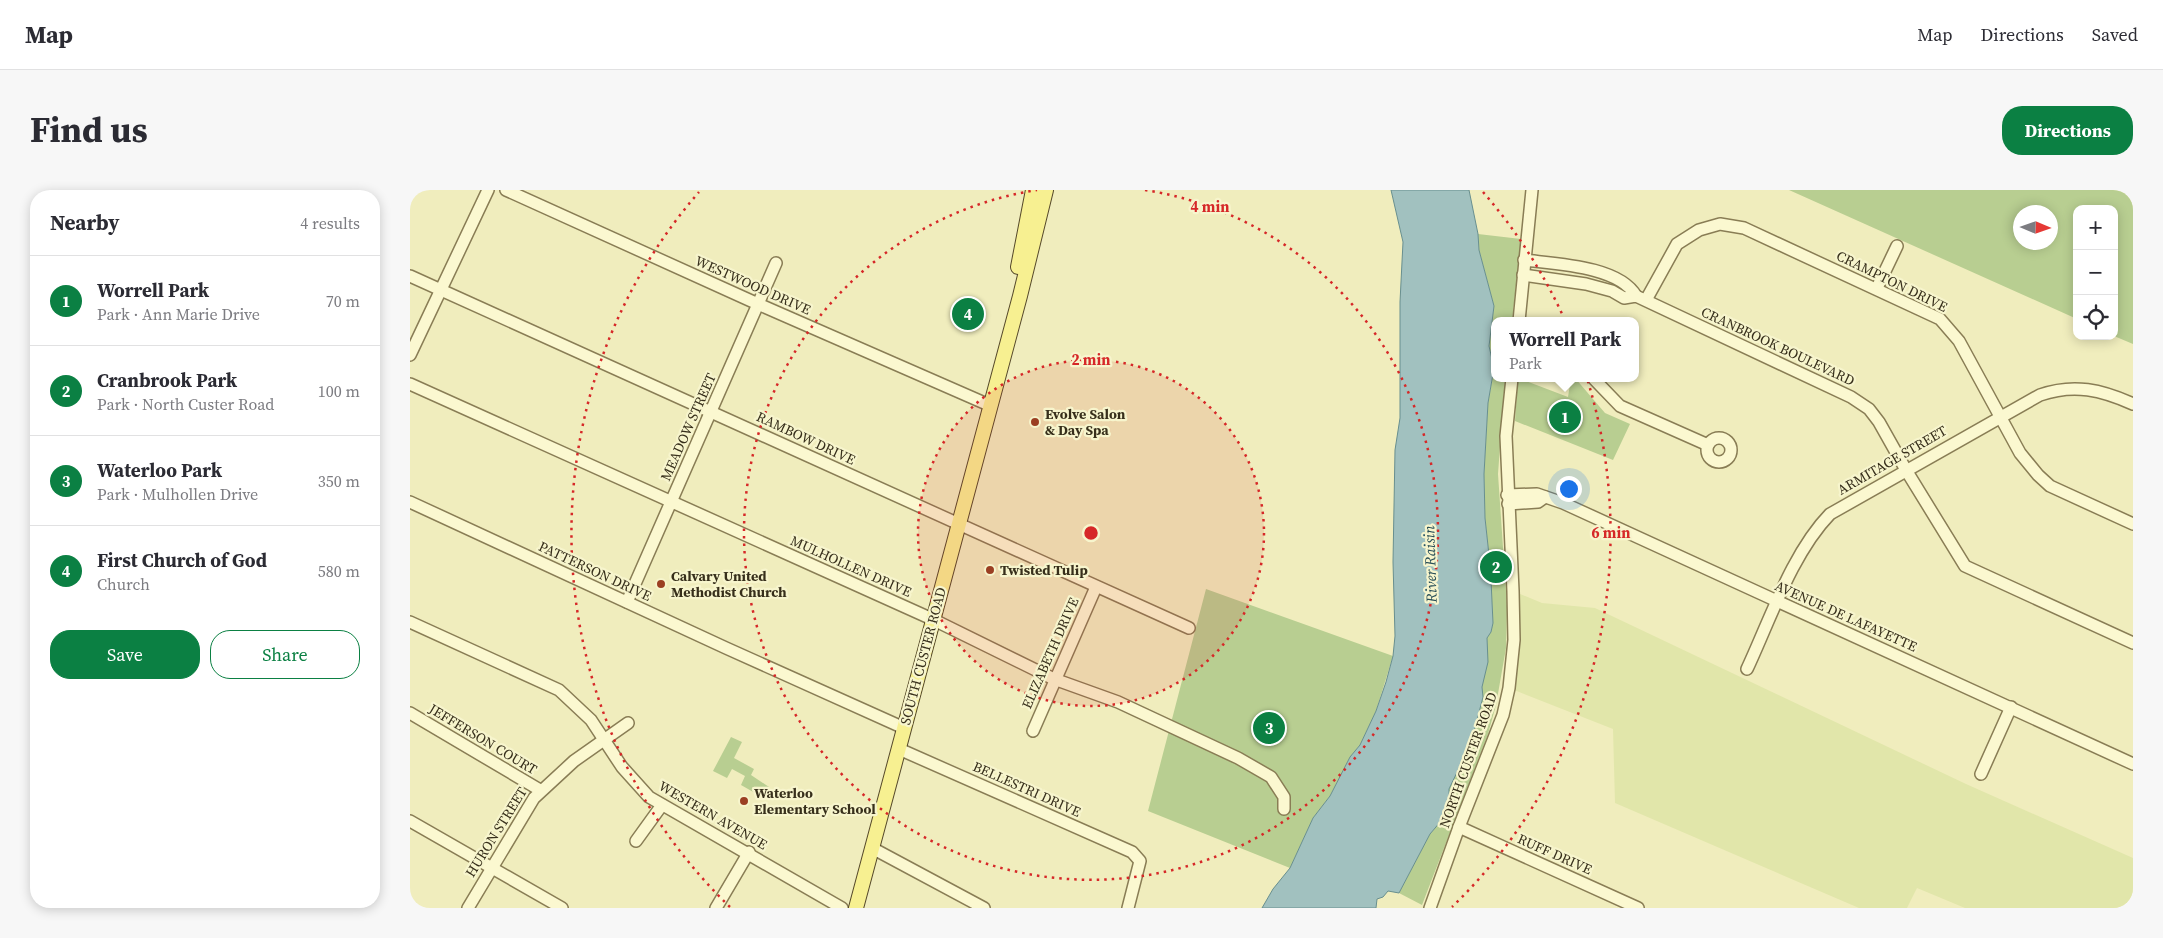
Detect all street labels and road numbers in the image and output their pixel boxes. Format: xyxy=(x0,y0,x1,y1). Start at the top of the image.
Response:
street label: CRAMPTON DRIVE xyxy=(1833,245,1951,317)
street label: WESTWOOD DRIVE xyxy=(692,250,814,320)
street label: CRANBROOK BOULEVARD xyxy=(1698,302,1858,390)
street label: MEADOW STREET xyxy=(655,369,721,484)
street label: RAMBOW DRIVE xyxy=(753,406,859,470)
street label: ARMITAGE STREET xyxy=(1834,420,1951,500)
street label: MULHOLLEN DRIVE xyxy=(787,530,915,602)
street label: PATTERSON DRIVE xyxy=(535,536,655,606)
street label: AVENUE DE LAFAYETTE xyxy=(1772,576,1920,656)
street label: SOUTH CUSTER ROAD xyxy=(895,585,951,727)
street label: ELIZABETH DRIVE xyxy=(1016,594,1084,712)
street label: NORTH CUSTER ROAD xyxy=(1434,689,1502,831)
street label: JEFFERSON COURT xyxy=(424,698,541,780)
street label: BELLESTRI DRIVE xyxy=(970,756,1084,822)
street label: WESTERN AVENUE xyxy=(655,776,771,854)
street label: HURON STREET xyxy=(460,783,532,881)
street label: RUFF DRIVE xyxy=(1515,829,1595,879)

